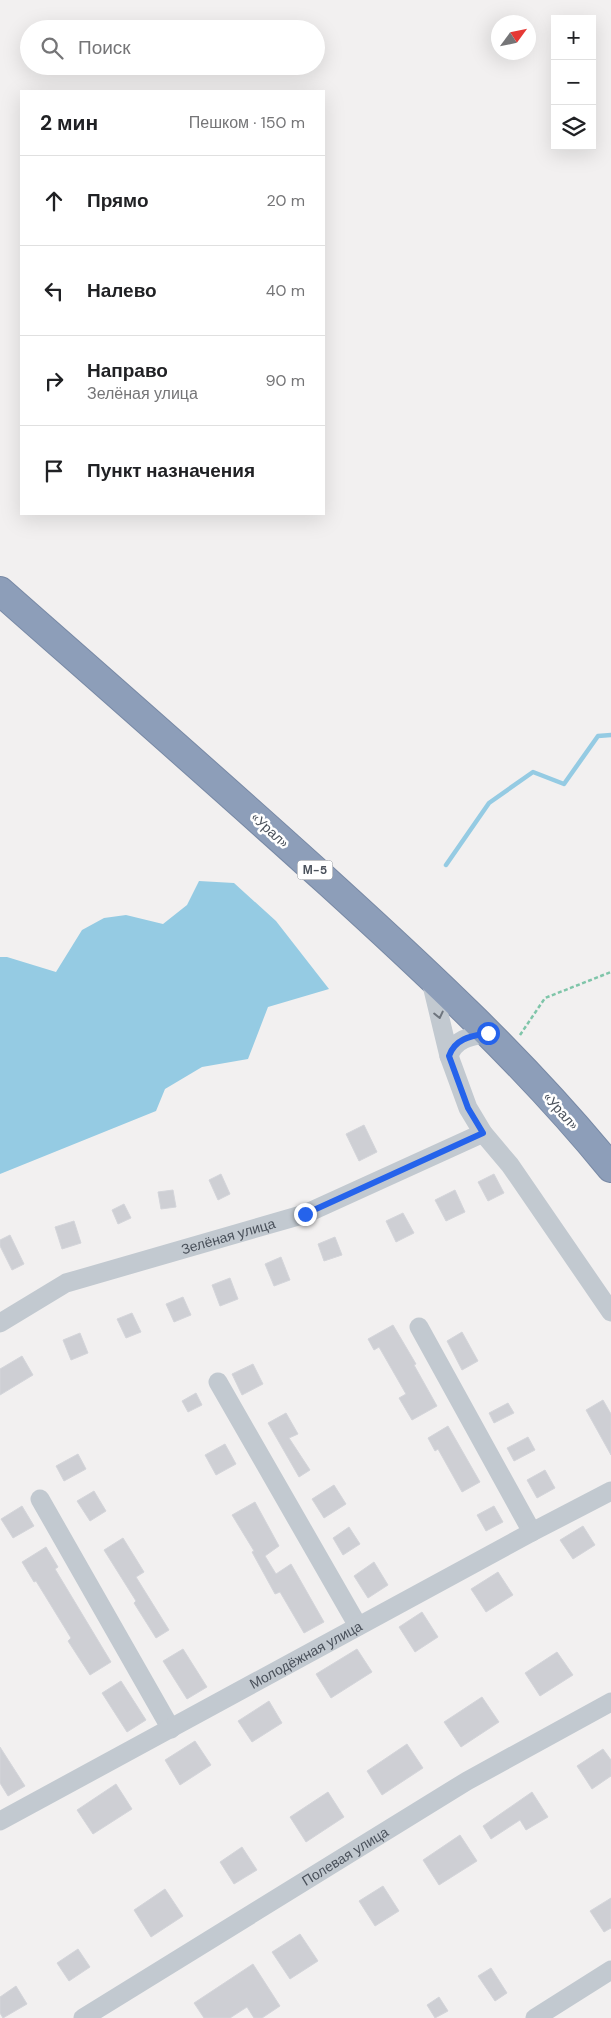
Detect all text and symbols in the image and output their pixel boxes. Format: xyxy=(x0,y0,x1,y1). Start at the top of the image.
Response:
north arrow xyxy=(491,15,536,60)
map controls xyxy=(551,15,596,150)
button: + xyxy=(551,15,596,60)
search box xyxy=(20,20,325,75)
icon: search xyxy=(38,34,66,62)
text: Поиск xyxy=(78,35,131,60)
button: − xyxy=(551,60,596,105)
button: layers xyxy=(551,105,596,150)
text: 2 мин xyxy=(40,109,98,137)
text: Пешком · 150 m xyxy=(189,112,305,133)
icon: ahead xyxy=(40,187,68,215)
text: Прямо xyxy=(87,188,149,213)
text: 20 m xyxy=(266,190,305,211)
icon: left xyxy=(40,277,68,305)
text: Налево xyxy=(87,278,157,303)
text: 40 m xyxy=(266,280,305,301)
text: Направо xyxy=(87,358,168,383)
icon: right xyxy=(40,367,68,395)
text: 90 m xyxy=(265,370,305,391)
text: Зелёная улица xyxy=(87,383,198,404)
icon: arrive xyxy=(40,457,68,485)
text: Пункт назначения xyxy=(87,458,255,483)
street label: «Урал» xyxy=(247,808,293,852)
road number: М-5 xyxy=(298,860,332,880)
one-way arrow xyxy=(433,1011,444,1020)
route start xyxy=(477,1022,500,1045)
street label: «Урал» xyxy=(539,1088,583,1134)
route end xyxy=(294,1203,317,1226)
street label: Зелёная улица xyxy=(179,1214,278,1258)
street label: Молодёжная улица xyxy=(246,1617,366,1693)
street label: Полевая улица xyxy=(298,1823,392,1890)

